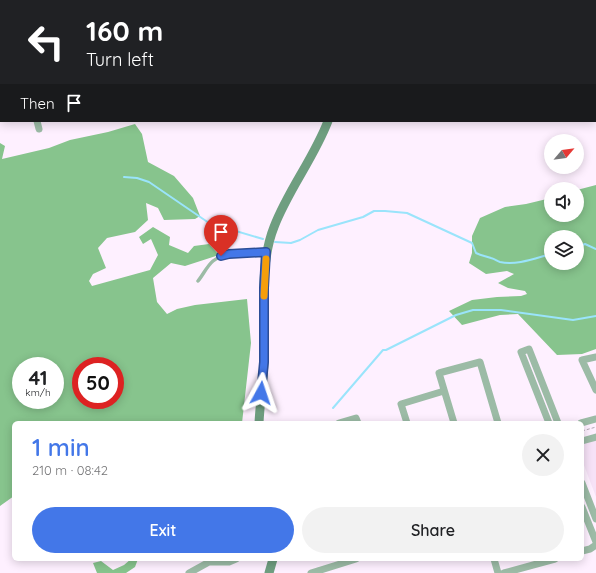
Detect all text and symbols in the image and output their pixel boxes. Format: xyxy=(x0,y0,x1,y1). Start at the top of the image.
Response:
text: 160 m xyxy=(86,13,163,48)
icon: left xyxy=(20,16,72,68)
text: Turn left xyxy=(86,48,154,71)
icon: arrive xyxy=(63,92,85,114)
text: Then xyxy=(20,94,55,113)
north arrow xyxy=(544,134,584,174)
map controls xyxy=(544,134,584,270)
button: sound xyxy=(544,182,584,222)
pin xyxy=(204,215,238,256)
icon: arrive xyxy=(210,221,232,243)
button: layers xyxy=(544,230,584,270)
speed limit sign: 50 xyxy=(72,357,124,409)
text: 41 xyxy=(29,365,47,390)
position arrow xyxy=(240,372,282,414)
text: km/h xyxy=(25,386,51,399)
text: 1 min xyxy=(32,432,90,462)
button: close xyxy=(522,434,564,476)
text: 210 m · 08:42 xyxy=(32,462,108,478)
button: Exit xyxy=(32,507,294,553)
button: Share xyxy=(302,507,564,553)

